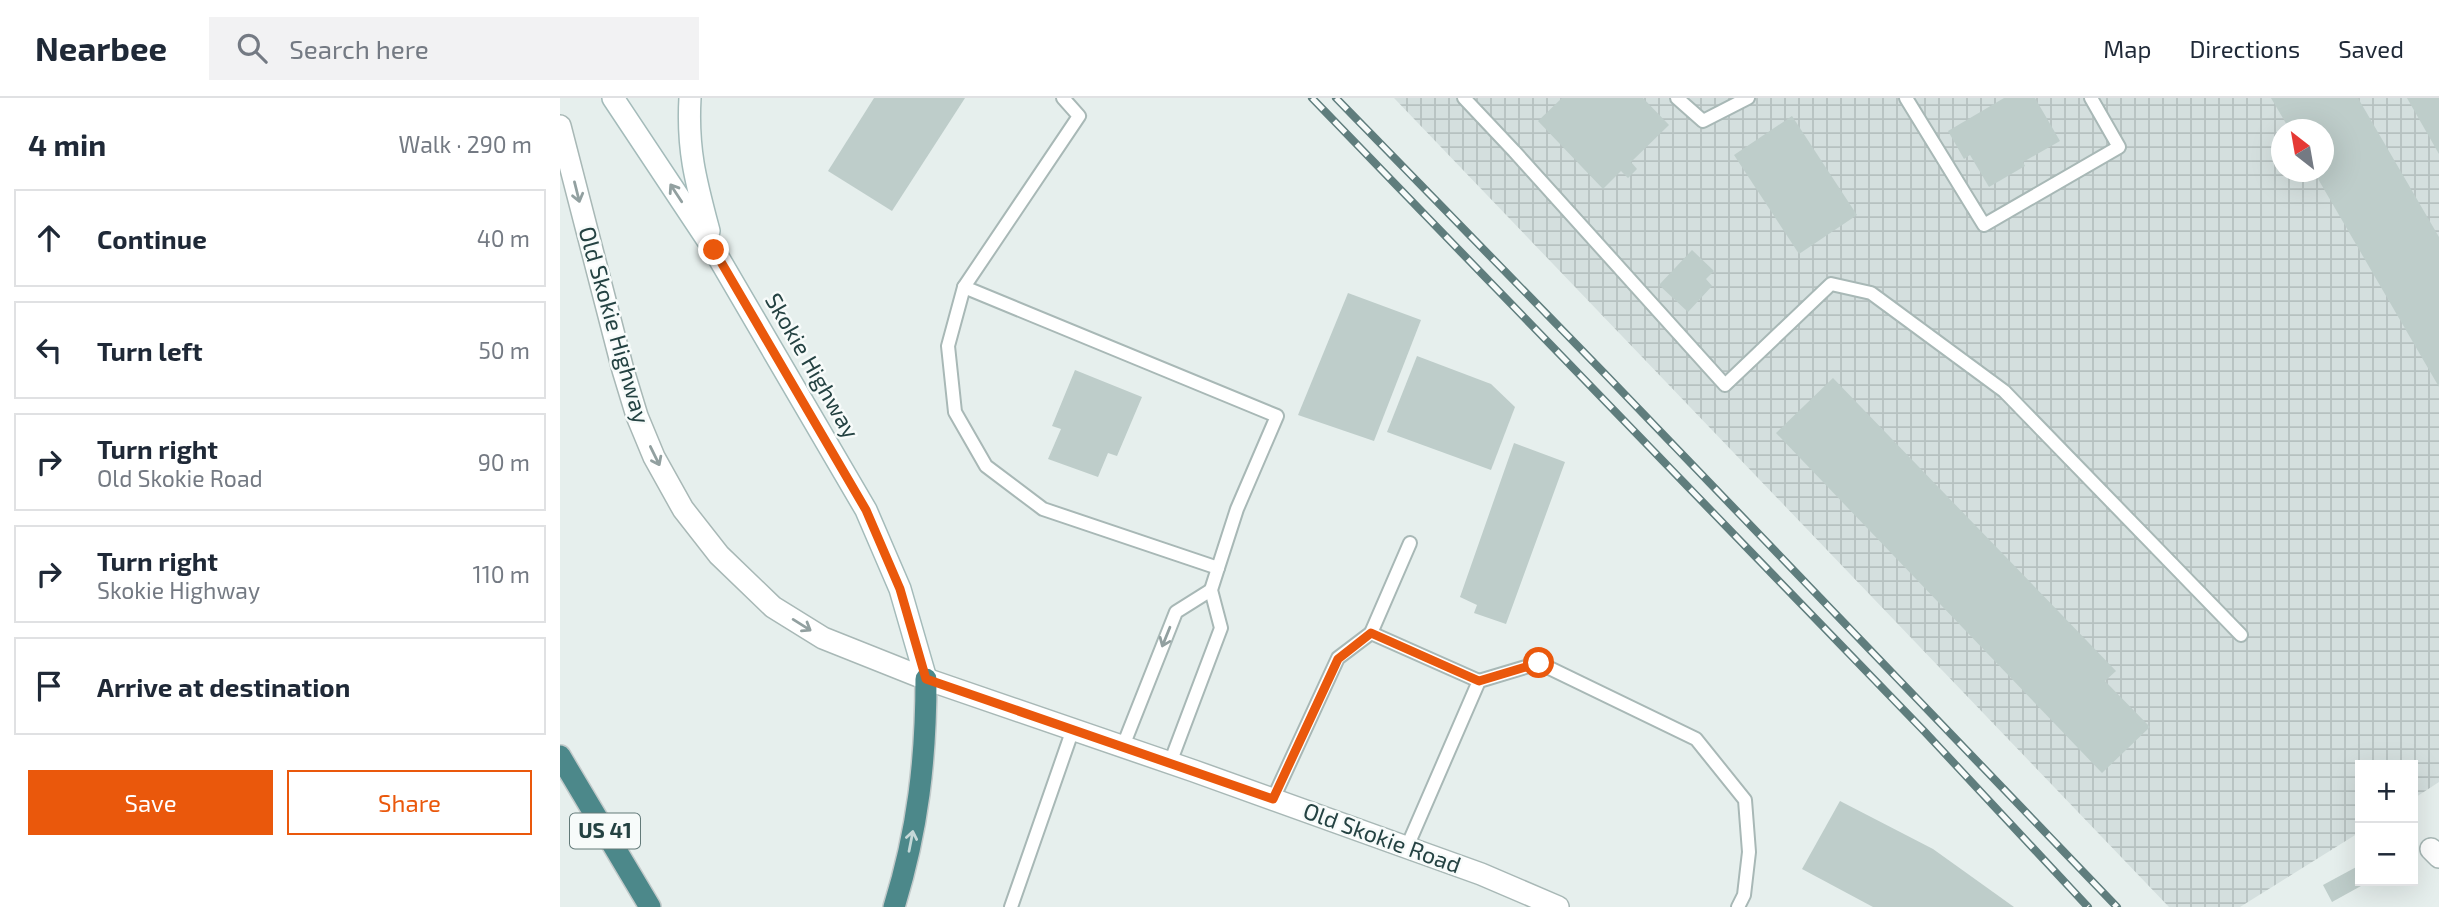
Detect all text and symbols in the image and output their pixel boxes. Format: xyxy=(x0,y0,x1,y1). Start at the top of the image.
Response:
search box xyxy=(209,17,699,80)
text: Nearbee xyxy=(35,28,167,68)
icon: search xyxy=(233,29,271,67)
text: Search here xyxy=(289,33,429,64)
text: Map xyxy=(2103,34,2151,63)
text: Directions xyxy=(2189,34,2300,63)
text: Saved xyxy=(2338,34,2404,63)
north arrow xyxy=(2271,119,2334,182)
text: 4 min xyxy=(28,126,106,162)
text: Walk · 290 m xyxy=(399,130,532,158)
one-way arrow xyxy=(571,180,584,203)
one-way arrow xyxy=(669,184,683,204)
icon: ahead xyxy=(30,219,68,257)
text: Continue xyxy=(97,223,207,254)
street label: Old Skokie Highway xyxy=(573,223,656,426)
text: 40 m xyxy=(477,224,530,252)
route end xyxy=(698,234,729,265)
street label: Skokie Highway xyxy=(760,288,866,443)
icon: left xyxy=(30,331,68,369)
text: Turn left xyxy=(97,335,203,366)
text: 50 m xyxy=(479,336,530,364)
text: Turn right xyxy=(97,433,218,464)
icon: right xyxy=(30,443,68,481)
one-way arrow xyxy=(648,445,662,466)
text: 90 m xyxy=(478,448,530,476)
text: Old Skokie Road xyxy=(97,464,263,492)
text: Turn right xyxy=(97,545,218,576)
icon: right xyxy=(30,555,68,593)
text: 110 m xyxy=(473,560,530,588)
text: Skokie Highway xyxy=(97,576,260,604)
one-way arrow xyxy=(792,618,811,633)
one-way arrow xyxy=(1158,626,1171,647)
route start xyxy=(1523,647,1554,678)
icon: arrive xyxy=(30,667,68,705)
text: Arrive at destination xyxy=(97,671,350,702)
map controls xyxy=(2355,760,2418,886)
button: + xyxy=(2355,760,2418,823)
button: Save xyxy=(28,770,273,835)
button: Share xyxy=(287,770,532,835)
street label: Old Skokie Road xyxy=(1300,796,1465,879)
road number: US 41 xyxy=(570,814,640,848)
button: − xyxy=(2355,823,2418,886)
one-way arrow xyxy=(905,830,918,853)

